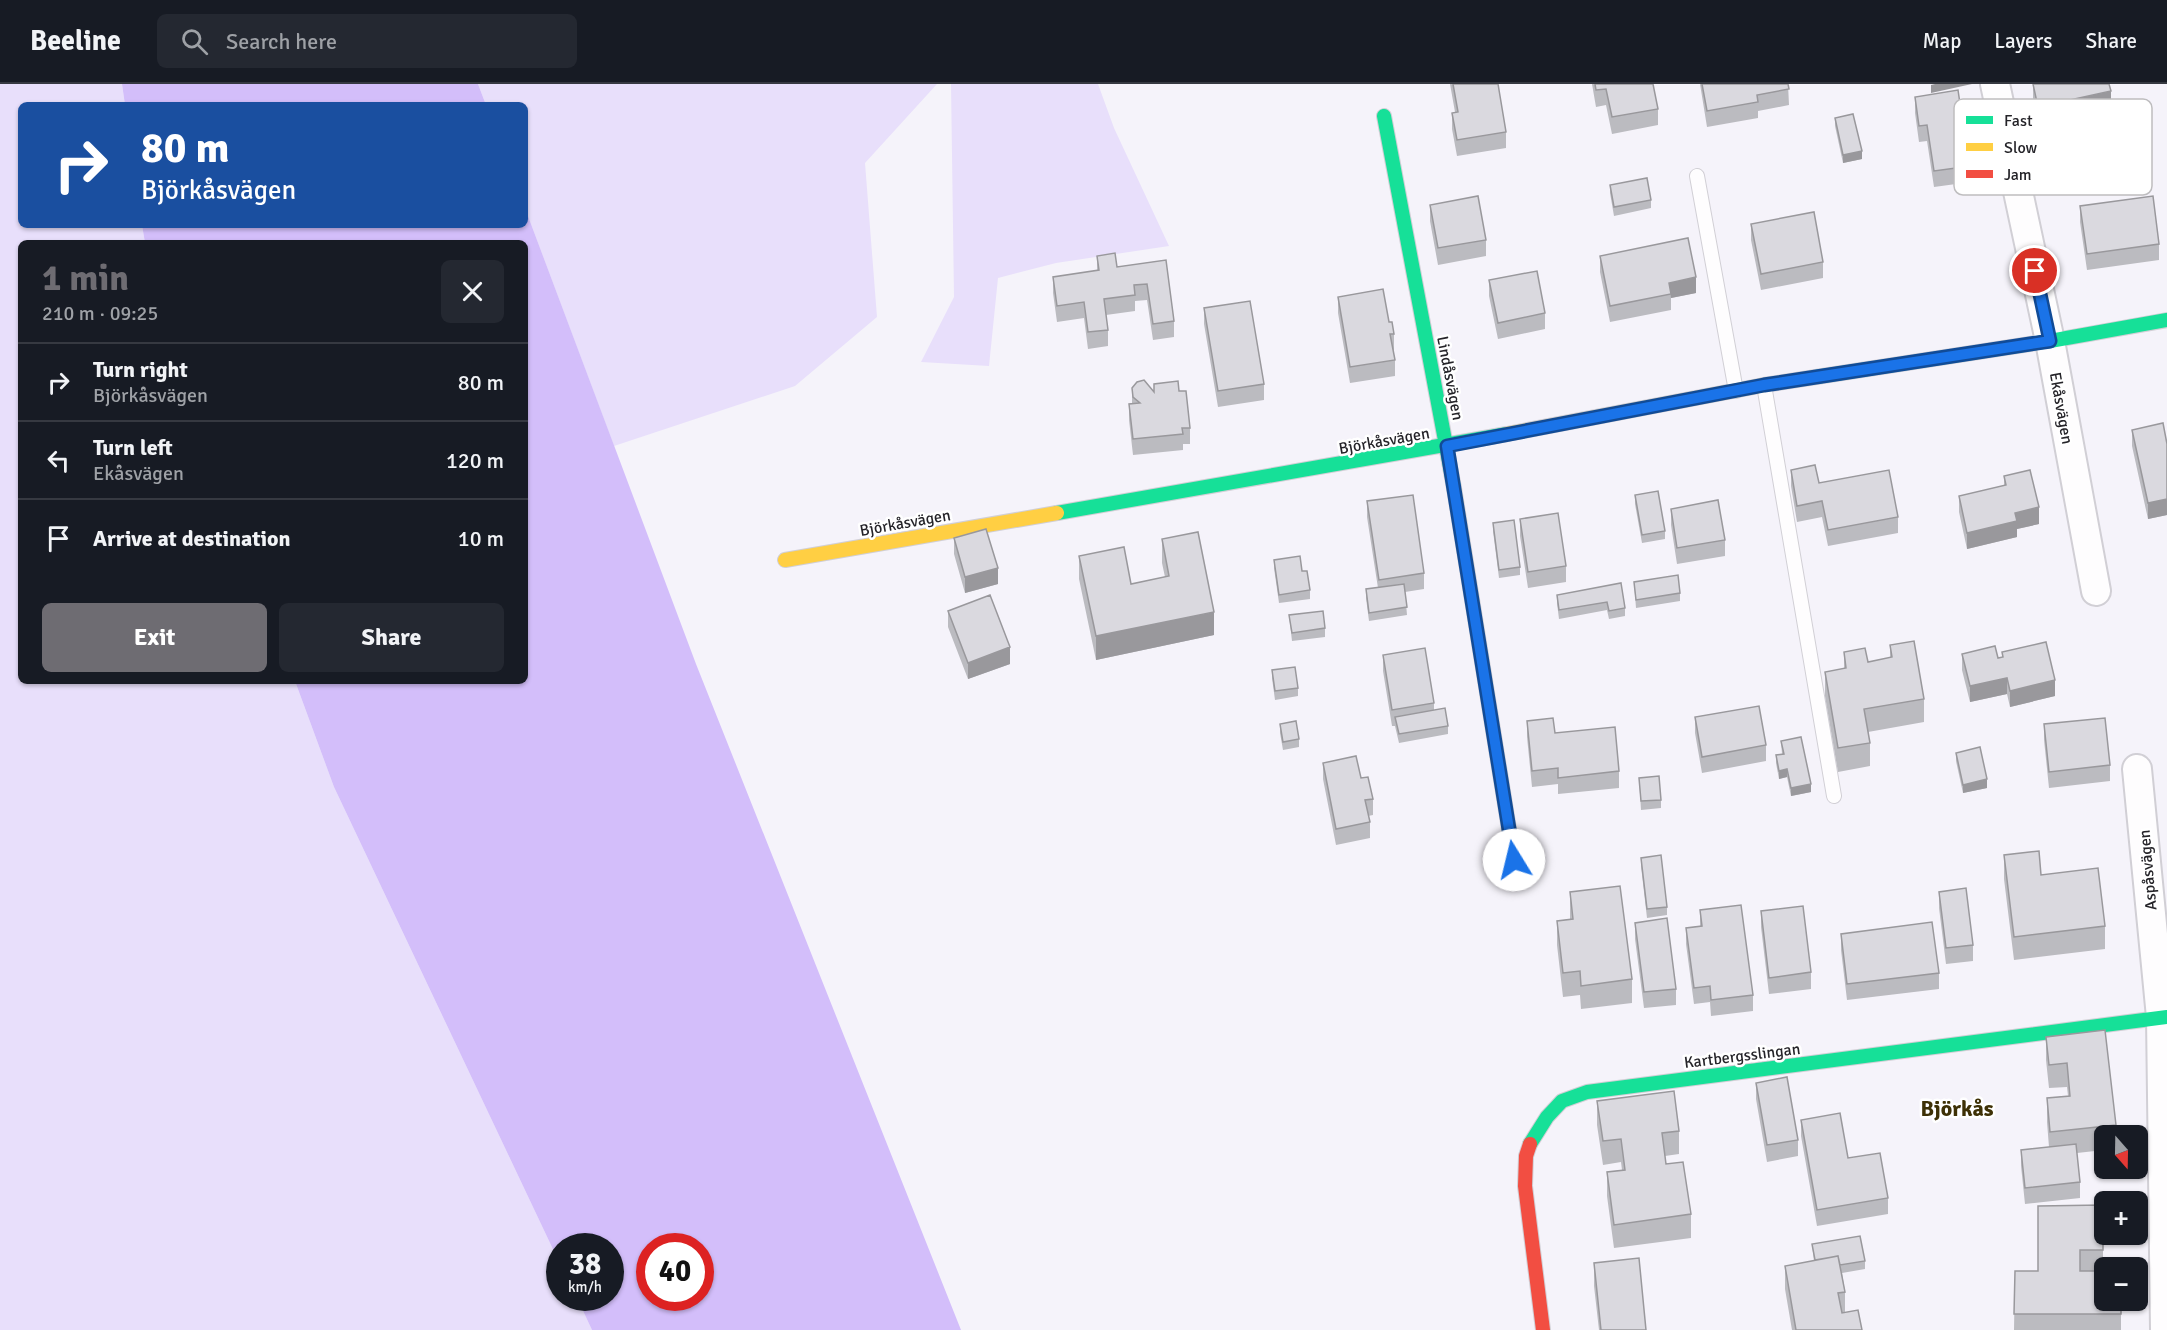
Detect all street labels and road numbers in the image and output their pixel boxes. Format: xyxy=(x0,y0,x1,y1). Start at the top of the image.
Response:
street label: Lindåsvägen xyxy=(1432,334,1468,422)
street label: Ekåsvägen xyxy=(2045,371,2077,446)
street label: Björkåsvägen xyxy=(1337,423,1431,459)
street label: Björkåsvägen xyxy=(858,505,952,541)
street label: Aspåsvägen xyxy=(2135,829,2161,911)
street label: Kartbergsslingan xyxy=(1683,1039,1801,1073)

